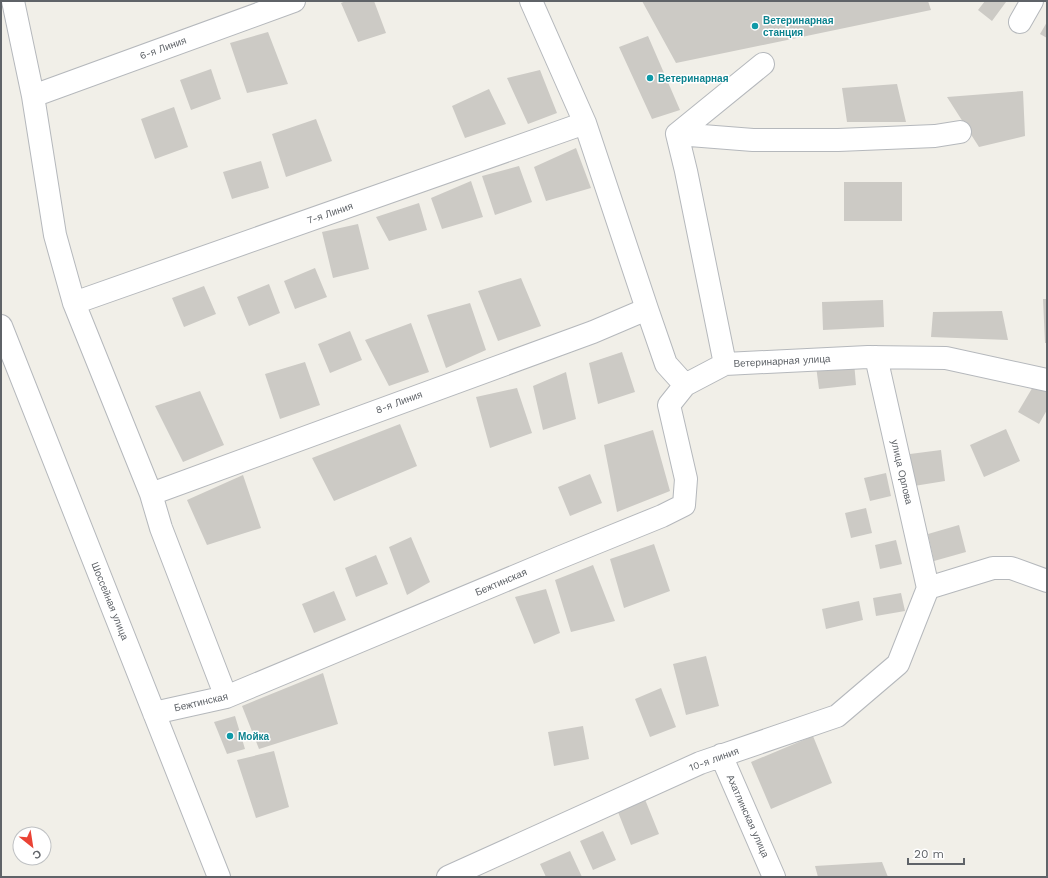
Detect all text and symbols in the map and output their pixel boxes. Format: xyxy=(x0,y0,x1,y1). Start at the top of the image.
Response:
place label: Ветеринарная станция xyxy=(763,15,834,38)
marker: Ветеринарная станция xyxy=(750,21,760,31)
street label: 6-я Линия xyxy=(138,35,188,61)
marker: Ветеринарная xyxy=(645,73,655,83)
place label: Ветеринарная xyxy=(658,73,729,84)
street label: 7-я Линия xyxy=(306,200,354,226)
street label: Ветеринарная улица xyxy=(733,353,831,369)
street label: 8-я Линия xyxy=(374,388,424,416)
street label: улица Орлова xyxy=(889,439,915,506)
street label: Шоссейная улица xyxy=(89,560,131,642)
street label: Бежтинская xyxy=(474,566,528,598)
street label: Бежтинская xyxy=(173,690,229,714)
marker: Мойка xyxy=(225,731,235,741)
place label: Мойка xyxy=(238,731,270,742)
street label: 10-я линия xyxy=(688,745,740,773)
street label: Ахатлинская улица xyxy=(725,773,771,860)
north arrow xyxy=(12,826,52,866)
scale bar xyxy=(908,840,964,866)
text: С xyxy=(30,847,43,862)
text: 20 m xyxy=(914,847,944,861)

